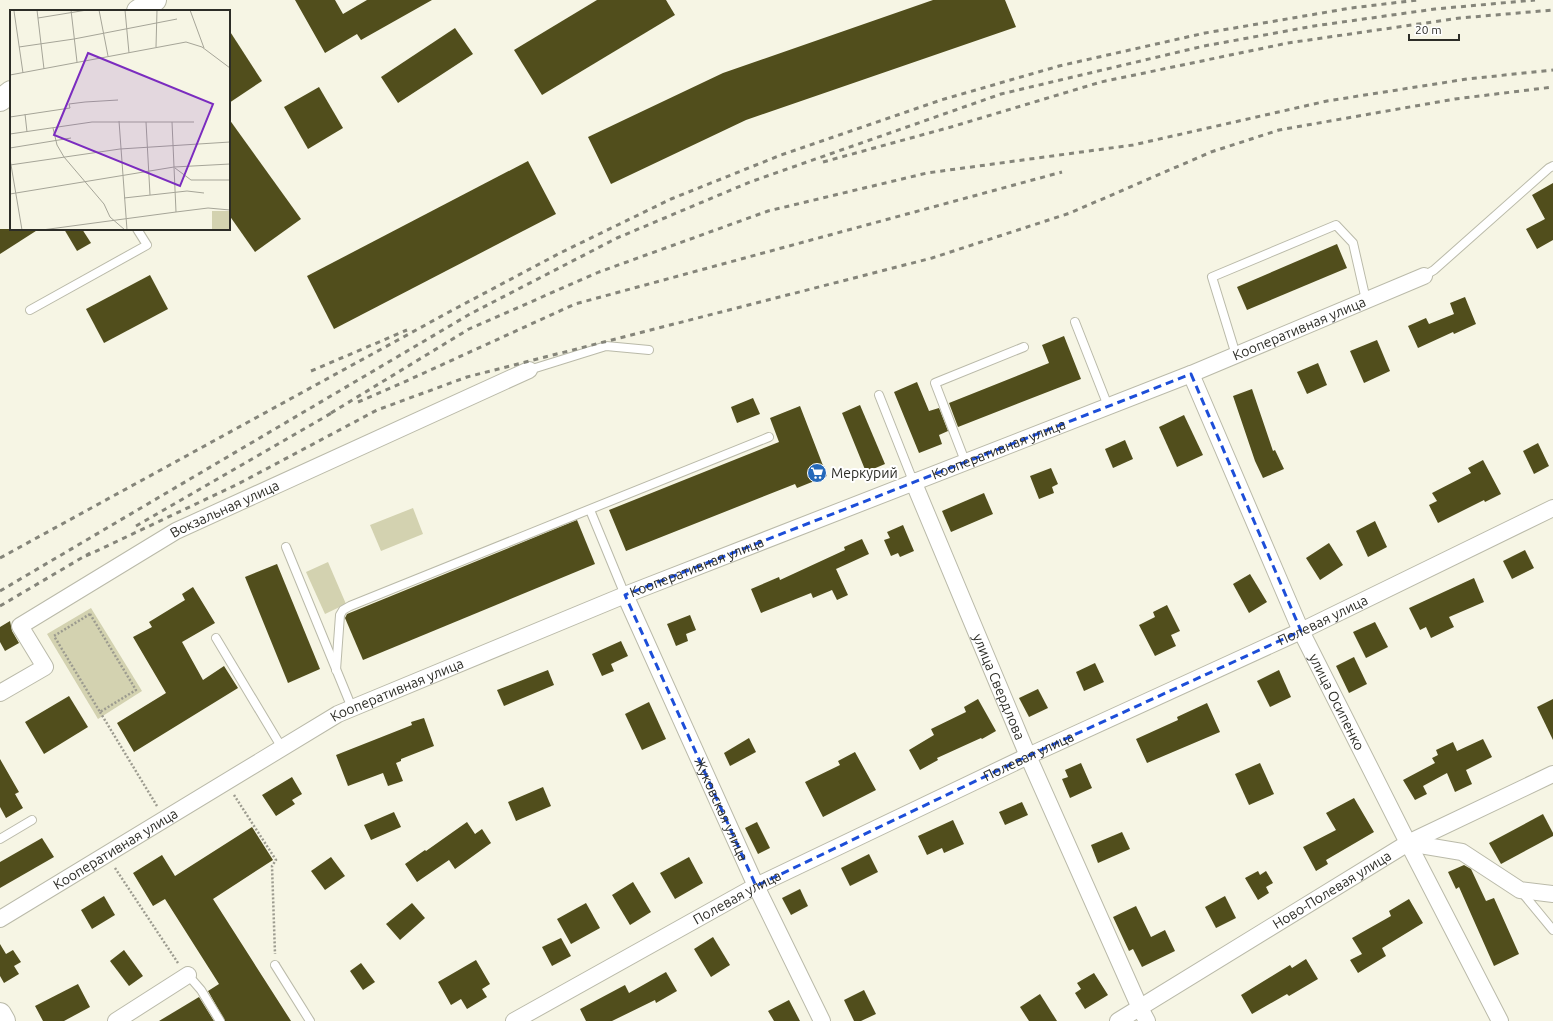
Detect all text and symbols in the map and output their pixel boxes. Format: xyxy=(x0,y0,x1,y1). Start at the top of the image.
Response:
inset map xyxy=(10,10,230,230)
scale bar xyxy=(1409,16,1459,42)
text: 20 m xyxy=(1415,23,1442,36)
street label: Кооперативная улица xyxy=(1230,293,1368,364)
street label: Кооперативная улица xyxy=(929,416,1068,483)
supermarket icon: Меркурий xyxy=(806,462,828,484)
place label: Меркурий xyxy=(831,465,898,481)
street label: Вокзальная улица xyxy=(167,477,282,541)
street label: Кооперативная улица xyxy=(627,534,766,600)
street label: Полевая улица xyxy=(1275,592,1370,649)
street label: улица Свердлова xyxy=(970,631,1028,742)
street label: улица Осипенко xyxy=(1306,651,1368,753)
street label: Кооперативная улица xyxy=(327,655,466,725)
street label: Полевая улица xyxy=(981,728,1076,784)
street label: Жуковская улица xyxy=(691,755,752,863)
street label: Кооперативная улица xyxy=(50,805,181,893)
street label: Ново-Полевая улица xyxy=(1270,847,1394,932)
street label: Полевая улица xyxy=(690,867,784,928)

